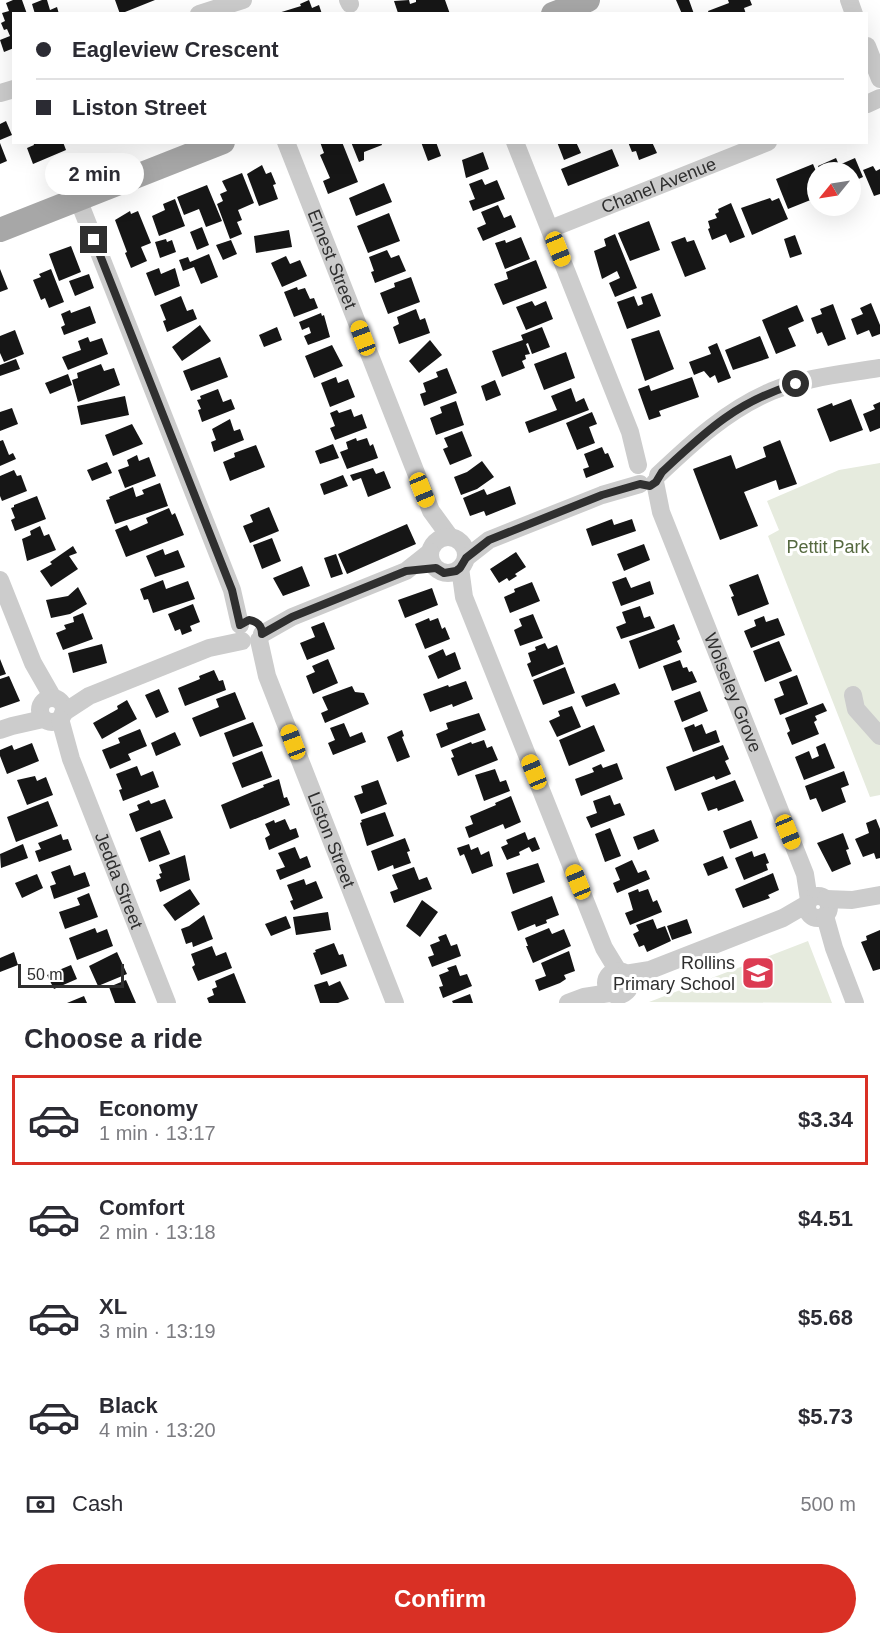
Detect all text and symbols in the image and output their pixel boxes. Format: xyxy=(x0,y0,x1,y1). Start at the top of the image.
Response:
text: Eagleview Crescent xyxy=(72,37,279,62)
text: Liston Street xyxy=(72,95,206,120)
callout: 2 min xyxy=(44,153,144,195)
street label: Chanel Avenue xyxy=(598,154,719,217)
north arrow xyxy=(807,162,861,216)
map controls xyxy=(807,162,861,216)
text: 2 min xyxy=(68,163,121,185)
street label: Ernest Street xyxy=(304,207,361,312)
route end xyxy=(80,226,107,253)
car xyxy=(543,229,573,269)
car xyxy=(348,318,378,358)
route start xyxy=(782,370,809,397)
car xyxy=(407,470,437,510)
park label: Pettit Park xyxy=(786,537,871,557)
street label: Wolseley Grove xyxy=(700,630,766,755)
car xyxy=(278,722,308,762)
car xyxy=(519,752,549,792)
street label: Liston Street xyxy=(303,789,359,891)
car xyxy=(773,812,803,852)
street label: Jedda Street xyxy=(91,829,147,932)
car xyxy=(563,862,593,902)
place label: Rollins Primary School xyxy=(613,953,735,994)
school or university icon: Rollins Primary School xyxy=(740,955,776,991)
scale bar xyxy=(18,961,124,989)
text: 50 m xyxy=(27,966,63,983)
text: Choose a ride xyxy=(24,1024,203,1054)
icon: car xyxy=(27,1093,81,1147)
text: Economy xyxy=(99,1096,198,1121)
text: $3.34 xyxy=(798,1107,853,1132)
text: 1 min · 13:17 xyxy=(99,1122,216,1144)
icon: car xyxy=(27,1192,81,1246)
text: Comfort xyxy=(99,1195,185,1220)
text: $4.51 xyxy=(798,1206,853,1231)
text: 2 min · 13:18 xyxy=(99,1221,216,1243)
icon: car xyxy=(27,1291,81,1345)
text: XL xyxy=(99,1294,127,1319)
text: $5.68 xyxy=(798,1305,853,1330)
text: 3 min · 13:19 xyxy=(99,1320,216,1342)
icon: car xyxy=(27,1390,81,1444)
text: Black xyxy=(99,1393,158,1418)
text: $5.73 xyxy=(798,1404,853,1429)
text: 4 min · 13:20 xyxy=(99,1419,216,1441)
icon: cash xyxy=(24,1488,57,1521)
text: Cash xyxy=(72,1491,123,1516)
text: 500 m xyxy=(800,1493,856,1515)
button: Confirm xyxy=(24,1564,856,1633)

